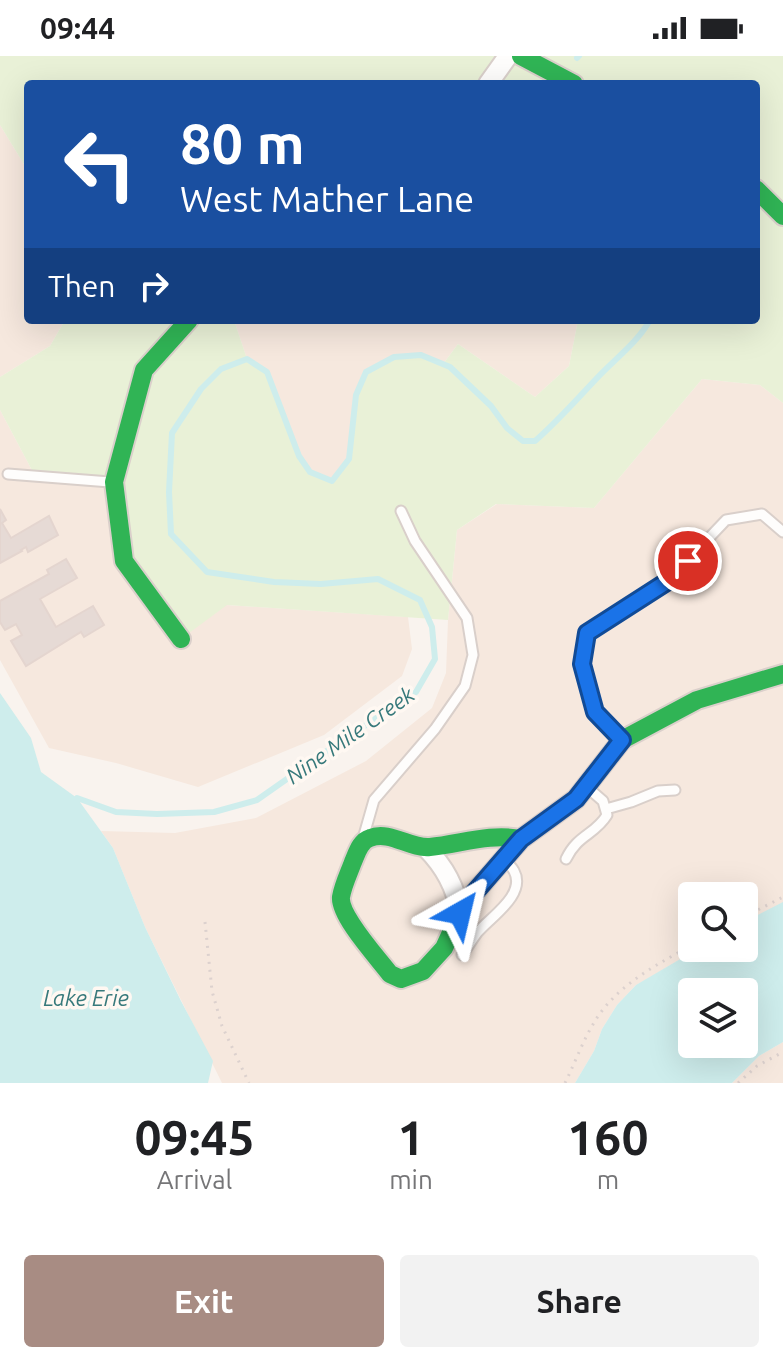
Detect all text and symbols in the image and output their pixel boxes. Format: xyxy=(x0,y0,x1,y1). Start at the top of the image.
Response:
text: 09:44 xyxy=(40,11,115,45)
icon: left xyxy=(48,112,152,216)
text: 80 m xyxy=(180,112,305,175)
text: West Mather Lane xyxy=(180,178,474,219)
icon: right xyxy=(132,264,176,308)
text: Then xyxy=(48,269,116,303)
pin xyxy=(654,527,722,595)
icon: arrive xyxy=(666,539,710,583)
water label: Nine Mile Creek xyxy=(281,681,419,788)
position arrow xyxy=(418,871,502,955)
map controls xyxy=(678,882,758,1058)
button: search xyxy=(678,882,758,962)
button: layers xyxy=(678,978,758,1058)
water label: Lake Erie xyxy=(43,985,129,1010)
text: 09:45 xyxy=(135,1110,255,1164)
text: 1 xyxy=(397,1110,424,1164)
text: 160 xyxy=(567,1110,648,1164)
text: Arrival xyxy=(157,1165,232,1194)
text: min xyxy=(389,1165,433,1194)
text: m xyxy=(597,1165,619,1194)
button: Exit xyxy=(24,1255,384,1347)
button: Share xyxy=(400,1255,759,1347)

